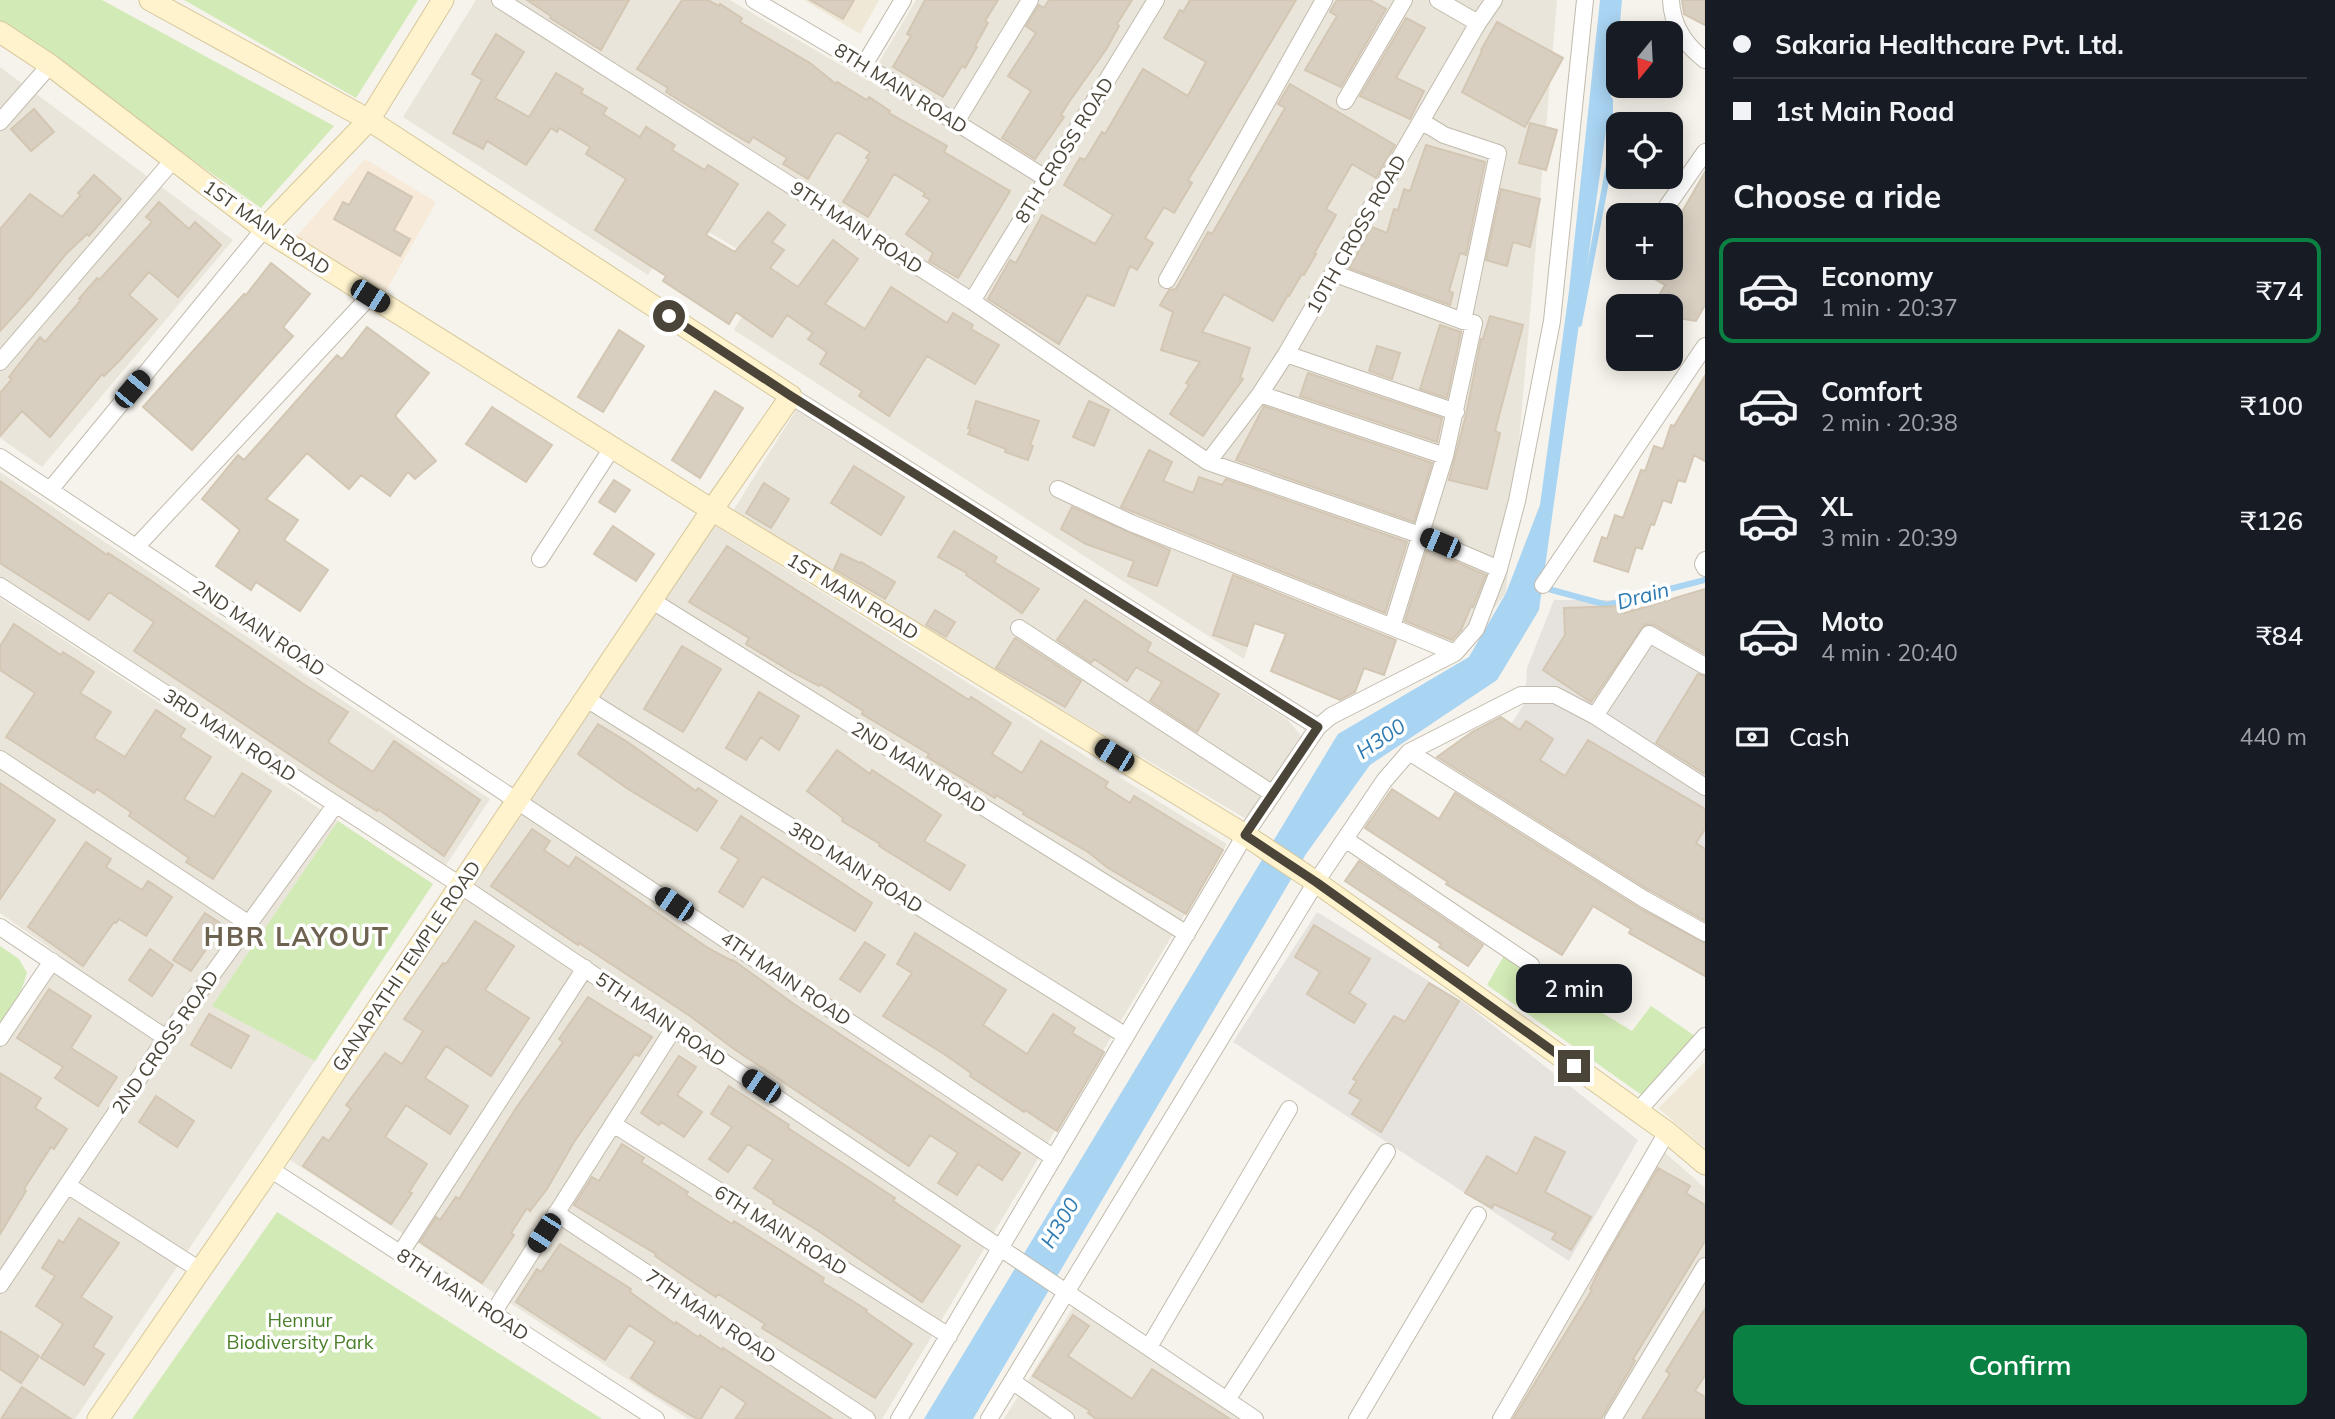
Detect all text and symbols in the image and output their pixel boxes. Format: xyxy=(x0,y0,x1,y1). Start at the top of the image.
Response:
north arrow xyxy=(1606,21,1684,98)
map controls xyxy=(1606,21,1683,371)
text: Sakaria Healthcare Pvt. Ltd. xyxy=(1775,28,2124,61)
street label: 8TH MAIN ROAD xyxy=(830,37,972,139)
street label: 8TH CROSS ROAD xyxy=(1009,73,1119,227)
text: 1st Main Road xyxy=(1775,95,1954,128)
button: locate xyxy=(1606,112,1683,189)
street label: 10TH CROSS ROAD xyxy=(1301,151,1411,317)
street label: 1ST MAIN ROAD xyxy=(199,174,335,280)
street label: 9TH MAIN ROAD xyxy=(787,175,927,279)
text: Choose a ride xyxy=(1733,176,1941,216)
button: + xyxy=(1606,203,1683,280)
icon: car xyxy=(1737,259,1800,322)
text: Economy xyxy=(1821,260,1933,293)
text: ₹74 xyxy=(2256,274,2303,307)
car xyxy=(347,276,394,316)
text: 1 min · 20:37 xyxy=(1821,293,1958,322)
button: − xyxy=(1606,294,1683,371)
route start xyxy=(653,300,685,332)
car xyxy=(111,366,154,412)
icon: car xyxy=(1737,374,1800,437)
text: Comfort xyxy=(1821,375,1922,408)
text: ₹100 xyxy=(2241,389,2303,422)
text: 2 min · 20:38 xyxy=(1821,408,1958,437)
icon: car xyxy=(1737,489,1800,552)
text: XL xyxy=(1821,490,1853,523)
text: ₹126 xyxy=(2241,504,2303,537)
text: 3 min · 20:39 xyxy=(1821,523,1958,552)
car xyxy=(1417,525,1464,561)
street label: 1ST MAIN ROAD xyxy=(783,547,923,645)
street label: 2ND MAIN ROAD xyxy=(188,575,330,681)
water label: Drain xyxy=(1614,576,1672,614)
icon: car xyxy=(1737,604,1800,667)
text: Moto xyxy=(1821,605,1884,638)
text: ₹84 xyxy=(2256,619,2303,652)
text: 4 min · 20:40 xyxy=(1821,638,1958,667)
street label: 3RD MAIN ROAD xyxy=(159,683,301,787)
water label: H300 xyxy=(1351,712,1410,764)
street label: 2ND MAIN ROAD xyxy=(847,716,991,818)
icon: cash xyxy=(1733,718,1771,756)
text: Cash xyxy=(1789,720,1850,753)
text: 440 m xyxy=(2239,722,2307,751)
car xyxy=(1091,735,1138,775)
street label: 3RD MAIN ROAD xyxy=(784,816,928,918)
street label: GANAPATHI TEMPLE ROAD xyxy=(326,856,486,1076)
car xyxy=(651,884,698,924)
district label: HBR LAYOUT xyxy=(204,920,390,953)
street label: 4TH MAIN ROAD xyxy=(716,925,856,1031)
callout: 2 min xyxy=(1516,964,1632,1014)
street label: 2ND CROSS ROAD xyxy=(106,966,224,1118)
street label: 5TH MAIN ROAD xyxy=(591,966,731,1072)
text: 2 min xyxy=(1544,974,1604,1003)
route end xyxy=(1558,1050,1590,1082)
car xyxy=(738,1066,785,1106)
street label: 6TH MAIN ROAD xyxy=(710,1179,852,1281)
water label: H300 xyxy=(1034,1192,1084,1252)
car xyxy=(524,1210,565,1256)
street label: 8TH MAIN ROAD xyxy=(393,1242,533,1346)
street label: 7TH MAIN ROAD xyxy=(641,1263,781,1369)
park label: Hennur Biodiversity Park xyxy=(226,1308,374,1354)
button: Confirm xyxy=(1733,1325,2307,1405)

